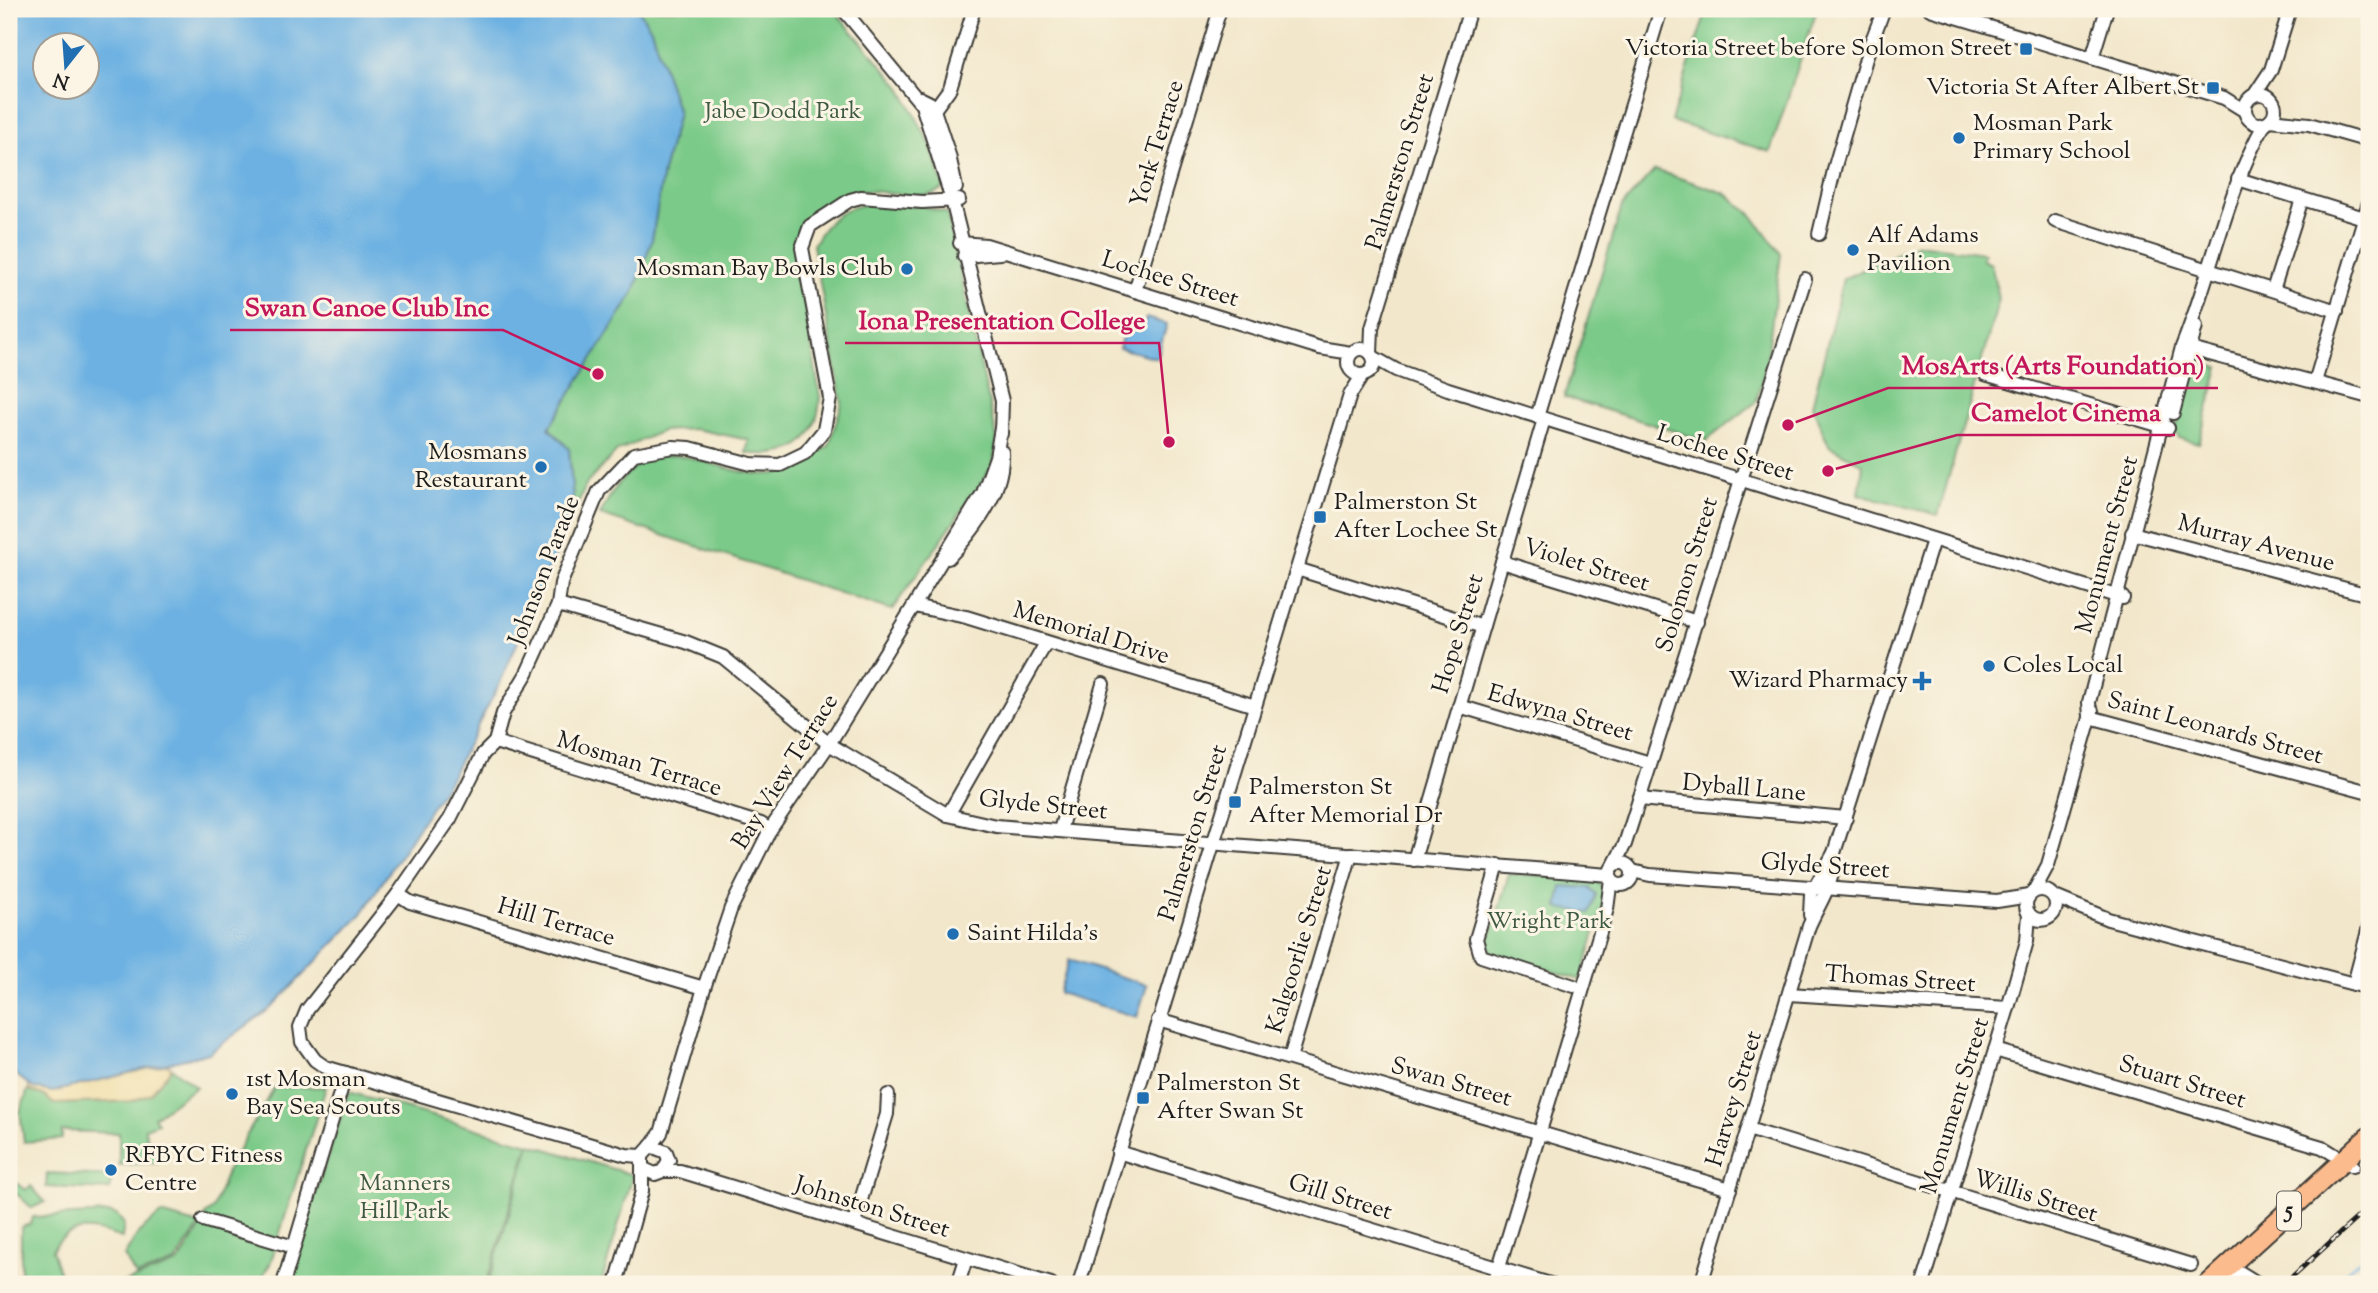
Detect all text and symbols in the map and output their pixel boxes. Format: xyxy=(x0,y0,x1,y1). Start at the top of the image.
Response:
north arrow xyxy=(32,32,102,102)
place label: Victoria Street before Solomon Street xyxy=(1625,32,2012,66)
marker: Victoria Street before Solomon Street xyxy=(2018,41,2034,57)
text: N xyxy=(51,65,73,95)
street label: Palmerston Street xyxy=(1358,70,1444,254)
place label: Victoria St After Albert St xyxy=(1926,71,2199,105)
street label: York Terrace xyxy=(1122,76,1194,212)
marker: Victoria St After Albert St xyxy=(2205,80,2221,96)
park label: Jabe Dodd Park xyxy=(702,95,862,129)
place label: Mosman Park Primary School xyxy=(1973,107,2131,169)
marker: Mosman Park Primary School xyxy=(1951,130,1967,146)
place label: Alf Adams Pavilion xyxy=(1867,219,1979,281)
marker: Alf Adams Pavilion xyxy=(1845,242,1861,258)
street label: Lochee Street xyxy=(1097,243,1243,317)
place label: Mosman Bay Bowls Club xyxy=(636,252,893,286)
marker: Mosman Bay Bowls Club xyxy=(899,261,915,277)
callout: Swan Canoe Club Inc xyxy=(230,283,503,330)
text: Swan Canoe Club Inc xyxy=(244,291,490,328)
callout: Iona Presentation College xyxy=(845,296,1159,343)
text: Iona Presentation College xyxy=(859,304,1145,341)
callout: MosArts (Arts Foundation) xyxy=(1888,341,2218,388)
text: MosArts (Arts Foundation) xyxy=(1902,349,2204,386)
callout: Camelot Cinema xyxy=(1957,388,2175,435)
text: Camelot Cinema xyxy=(1971,396,2161,433)
street label: Lochee Street xyxy=(1652,417,1798,491)
place label: Mosmans Restaurant xyxy=(415,436,527,498)
street label: Monument Street xyxy=(2068,452,2148,638)
marker: Mosmans Restaurant xyxy=(533,459,549,475)
place label: Palmerston St After Lochee St xyxy=(1334,486,1497,548)
street label: Johnson Parade xyxy=(500,491,589,653)
street label: Solomon Street xyxy=(1648,493,1728,657)
street label: Murray Avenue xyxy=(2174,507,2338,581)
marker: Palmerston St After Lochee St xyxy=(1312,509,1328,525)
street label: Violet Street xyxy=(1519,531,1653,601)
street label: Hope Street xyxy=(1425,570,1493,698)
street label: Memorial Drive xyxy=(1009,594,1173,674)
place label: Coles Local xyxy=(2003,649,2123,683)
marker: Coles Local xyxy=(1981,658,1997,674)
place label: Wizard Pharmacy xyxy=(1728,664,1908,698)
marker: Wizard Pharmacy xyxy=(1914,673,1930,689)
street label: Edwyna Street xyxy=(1483,677,1637,751)
street label: Saint Leonards Street xyxy=(2103,684,2327,774)
street label: Bay View Terrace xyxy=(724,687,848,857)
street label: Mosman Terrace xyxy=(552,724,726,806)
street label: Palmerston Street xyxy=(1151,741,1237,925)
street label: Dyball Lane xyxy=(1681,767,1807,811)
place label: Palmerston St After Memorial Dr xyxy=(1249,771,1443,833)
street label: Glyde Street xyxy=(977,782,1109,830)
marker: Palmerston St After Memorial Dr xyxy=(1227,794,1243,810)
street label: Glyde Street xyxy=(1759,846,1891,888)
street label: Kalgoorlie Street xyxy=(1258,862,1342,1038)
street label: Hill Terrace xyxy=(493,890,619,956)
park label: Wright Park xyxy=(1486,905,1612,939)
place label: Saint Hilda's xyxy=(967,917,1098,951)
marker: Saint Hilda's xyxy=(945,926,961,942)
street label: Thomas Street xyxy=(1823,958,1977,1002)
street label: Monument Street xyxy=(1913,1014,1999,1198)
street label: Harvey Street xyxy=(1698,1027,1772,1171)
street label: Stuart Street xyxy=(2114,1048,2250,1118)
street label: Swan Street xyxy=(1386,1049,1516,1117)
place label: 1st Mosman Bay Sea Scouts xyxy=(246,1063,400,1125)
place label: Palmerston St After Swan St xyxy=(1157,1067,1303,1129)
marker: 1st Mosman Bay Sea Scouts xyxy=(224,1086,240,1102)
marker: Palmerston St After Swan St xyxy=(1135,1090,1151,1106)
place label: RFBYC Fitness Centre xyxy=(125,1139,283,1201)
marker: RFBYC Fitness Centre xyxy=(103,1162,119,1178)
street label: Willis Street xyxy=(1968,1162,2102,1232)
street label: Gill Street xyxy=(1284,1166,1396,1230)
park label: Manners Hill Park xyxy=(360,1167,450,1229)
street label: Johnston Street xyxy=(788,1168,954,1248)
road number: 5 xyxy=(2277,1192,2301,1230)

